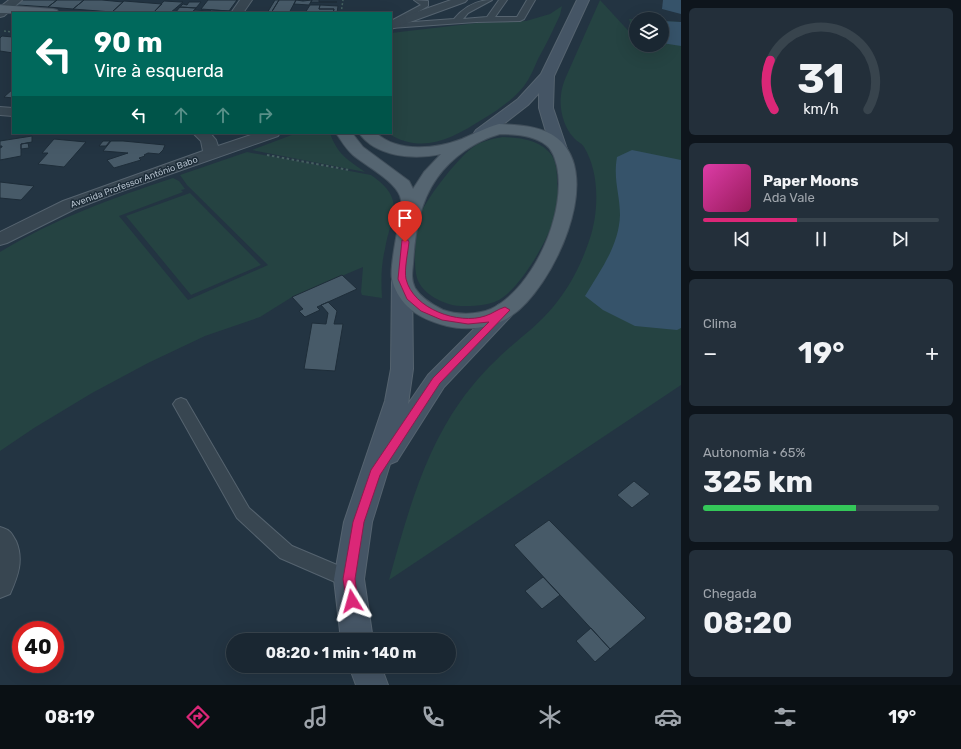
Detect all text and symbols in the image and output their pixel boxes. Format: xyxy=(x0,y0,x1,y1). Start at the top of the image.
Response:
map controls xyxy=(629,12,669,52)
button: layers xyxy=(629,12,669,52)
text: 90 m xyxy=(94,26,163,59)
icon: left xyxy=(28,28,80,80)
text: 31 xyxy=(797,54,845,103)
text: Vire à esquerda xyxy=(94,60,224,82)
text: km/h xyxy=(803,100,839,117)
icon: left xyxy=(128,104,150,126)
icon: ahead xyxy=(170,104,192,126)
icon: ahead xyxy=(212,104,234,126)
icon: right xyxy=(254,104,276,126)
street label: Avenida Professor António Babo xyxy=(69,154,199,210)
text: Paper Moons xyxy=(763,172,859,190)
text: Ada Vale xyxy=(763,190,815,205)
pin xyxy=(388,201,422,242)
icon: arrive xyxy=(394,207,416,229)
icon: previous xyxy=(731,228,753,250)
icon: pause xyxy=(810,228,832,250)
icon: next xyxy=(889,228,911,250)
text: Clima xyxy=(703,316,737,331)
text: 19° xyxy=(798,335,845,371)
text: − xyxy=(703,340,717,367)
text: + xyxy=(925,340,939,367)
text: Autonomia · 65% xyxy=(703,445,805,460)
text: 325 km xyxy=(703,464,813,500)
position arrow xyxy=(331,580,373,622)
text: Chegada xyxy=(703,586,757,601)
text: 08:20 xyxy=(703,605,792,641)
speed limit sign: 40 xyxy=(12,621,64,673)
text: 08:20 · 1 min · 140 m xyxy=(266,644,416,662)
icon: directions xyxy=(184,703,212,731)
icon: music xyxy=(302,703,330,731)
icon: phone xyxy=(419,703,447,731)
icon: climate xyxy=(536,703,564,731)
icon: car xyxy=(654,703,682,731)
icon: filters xyxy=(771,703,799,731)
text: 08:19 xyxy=(45,706,95,728)
text: 19° xyxy=(888,706,916,728)

